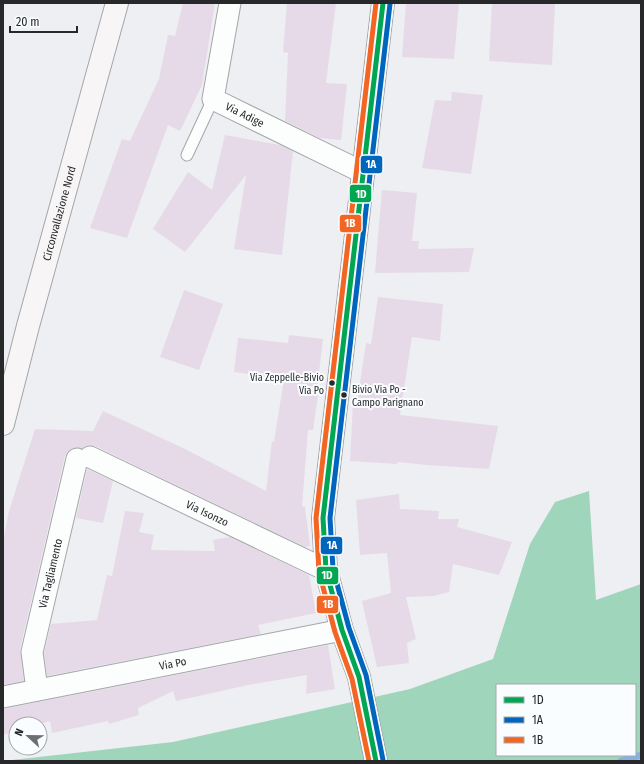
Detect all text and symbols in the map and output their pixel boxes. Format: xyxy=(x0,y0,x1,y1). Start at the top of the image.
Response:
scale bar xyxy=(10,8,77,34)
text: 20 m xyxy=(16,15,40,29)
street label: Via Adige xyxy=(223,100,266,130)
line badge: 1A xyxy=(360,155,383,174)
text: 1A xyxy=(366,158,377,171)
street label: Circonvallazione Nord xyxy=(40,165,79,262)
line badge: 1D xyxy=(349,184,372,203)
text: 1D xyxy=(355,188,367,201)
line badge: 1B xyxy=(339,214,362,233)
text: 1B xyxy=(345,217,355,230)
place label: Via Zeppelle-Bivio Via Po xyxy=(250,372,324,397)
marker: Via Zeppelle-Bivio Via Po xyxy=(327,378,337,388)
place label: Bivio Via Po - Campo Parignano xyxy=(352,384,424,409)
marker: Bivio Via Po - Campo Parignano xyxy=(339,390,349,400)
street label: Via Isonzo xyxy=(184,498,231,529)
line badge: 1A xyxy=(320,536,343,555)
street label: Via Tagliamento xyxy=(36,537,65,610)
text: 1A xyxy=(327,539,338,552)
line badge: 1D xyxy=(316,566,339,585)
text: 1D xyxy=(321,569,333,582)
line badge: 1B xyxy=(316,595,339,614)
text: 1B xyxy=(323,598,333,611)
street label: Via Po xyxy=(158,655,188,673)
legend xyxy=(496,684,636,756)
text: 1D xyxy=(532,693,544,707)
text: 1A xyxy=(532,713,544,727)
north arrow xyxy=(8,716,48,756)
text: N xyxy=(12,727,26,738)
text: 1B xyxy=(532,733,544,747)

